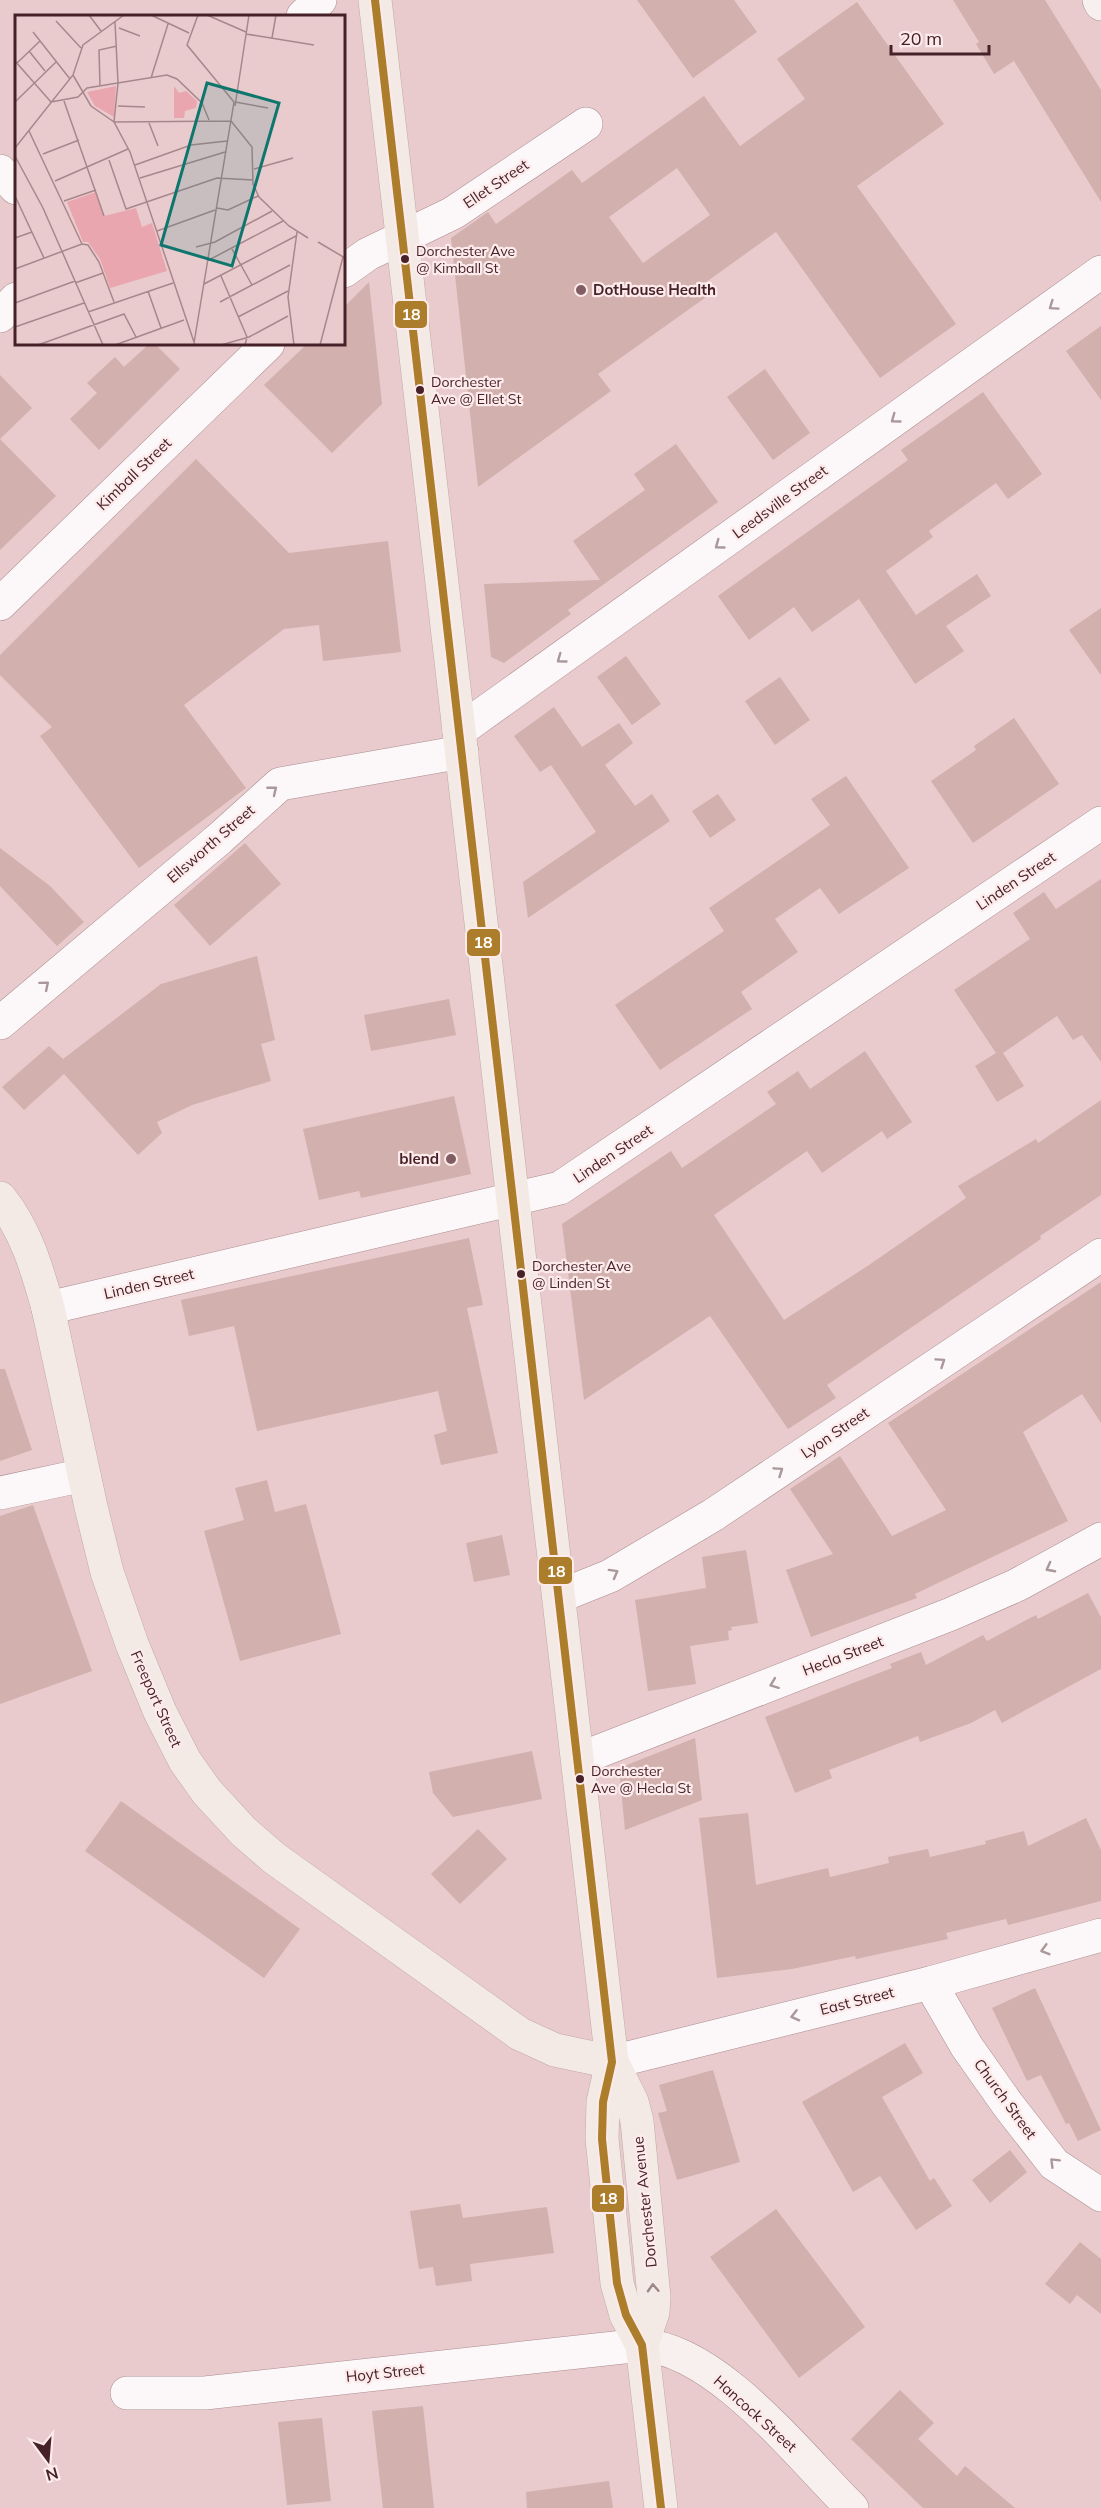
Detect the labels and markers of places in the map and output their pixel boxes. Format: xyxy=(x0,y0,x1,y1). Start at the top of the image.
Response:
place label: Dorchester Ave @ Kimball St xyxy=(416,242,515,277)
marker: Dorchester Ave @ Kimball St xyxy=(399,253,411,265)
place label: DotHouse Health xyxy=(593,280,716,299)
marker: DotHouse Health xyxy=(574,283,588,297)
place label: Dorchester Ave @ Ellet St xyxy=(431,373,521,408)
marker: Dorchester Ave @ Ellet St xyxy=(414,384,426,396)
place label: blend xyxy=(399,1149,439,1168)
marker: blend xyxy=(444,1152,458,1166)
place label: Dorchester Ave @ Linden St xyxy=(532,1257,631,1292)
marker: Dorchester Ave @ Linden St xyxy=(515,1268,527,1280)
place label: Dorchester Ave @ Hecla St xyxy=(591,1762,691,1797)
marker: Dorchester Ave @ Hecla St xyxy=(574,1773,586,1785)

